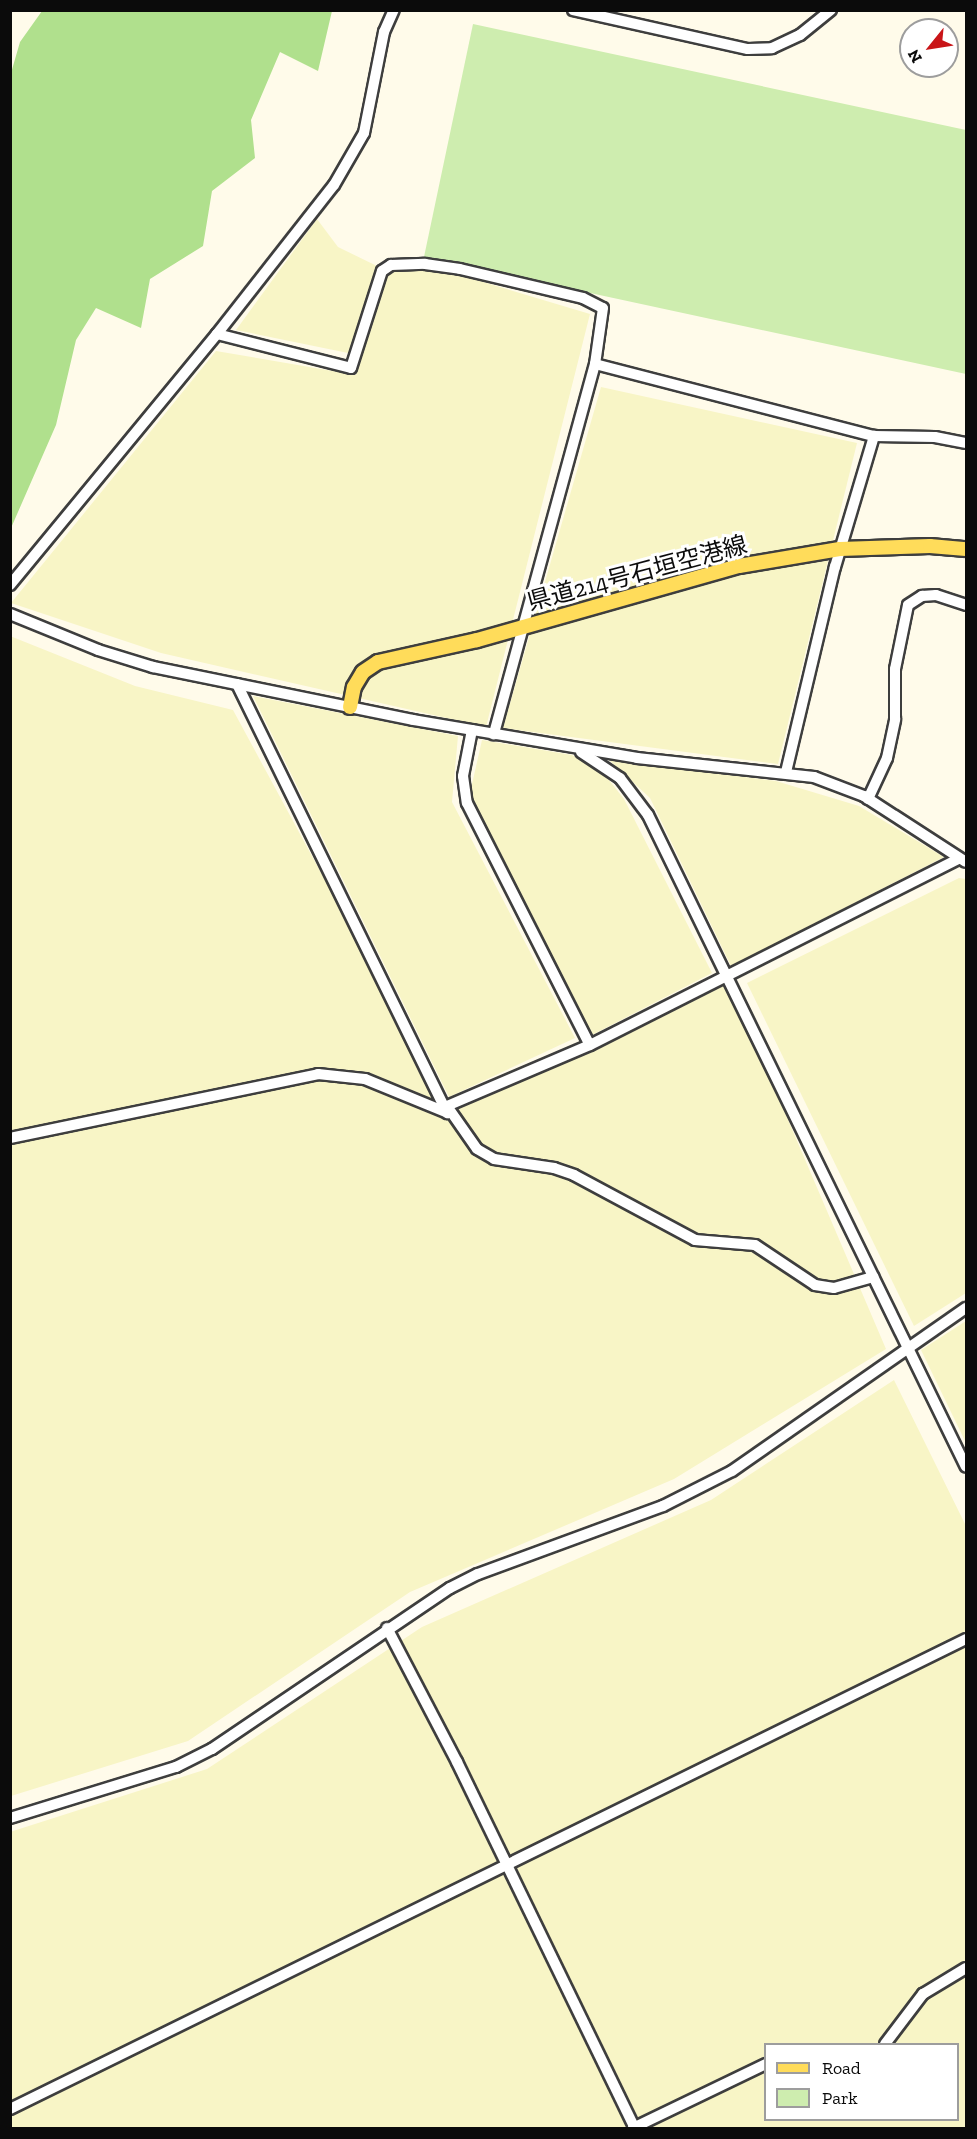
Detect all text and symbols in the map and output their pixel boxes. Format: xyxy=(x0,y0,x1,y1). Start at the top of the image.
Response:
north arrow xyxy=(899,18,959,78)
text: N xyxy=(903,46,926,66)
street label: 県道214号石垣空港線 xyxy=(524,530,750,616)
legend xyxy=(764,2043,959,2121)
text: Road xyxy=(822,2057,861,2079)
text: Park xyxy=(822,2087,858,2109)

